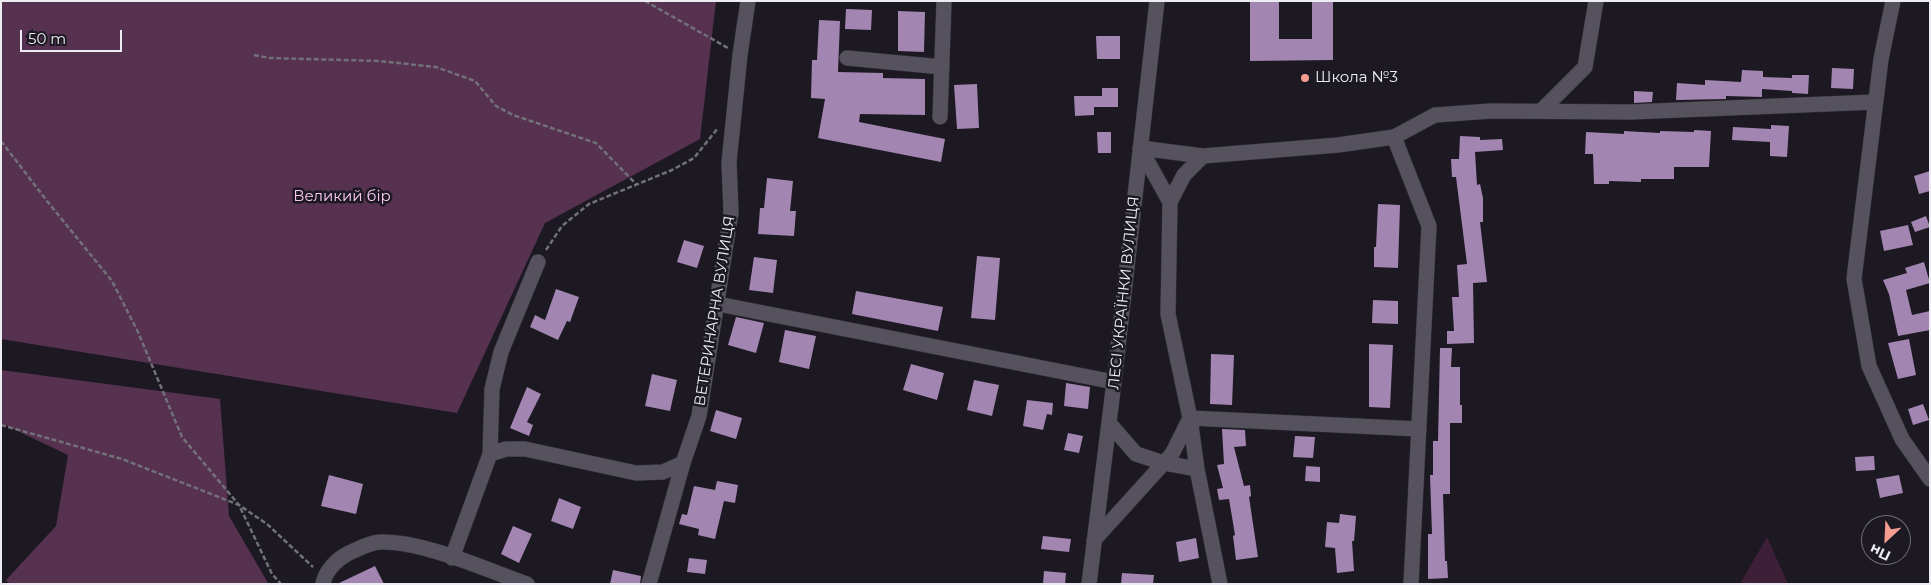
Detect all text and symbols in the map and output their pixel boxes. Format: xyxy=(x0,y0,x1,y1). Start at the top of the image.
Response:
scale bar xyxy=(22,20,125,52)
text: 50 m xyxy=(28,29,66,48)
place label: Школа №3 xyxy=(1315,69,1398,87)
marker: Школа №3 xyxy=(1299,72,1311,84)
park label: Великий бір xyxy=(293,188,391,206)
street label: ЛЕСІ УКРАЇНКИ ВУЛИЦЯ xyxy=(1105,196,1143,390)
street label: ВЕТЕРИНАРНА ВУЛИЦЯ xyxy=(691,215,739,407)
north arrow xyxy=(1861,515,1911,565)
text: Пн xyxy=(1867,540,1893,565)

